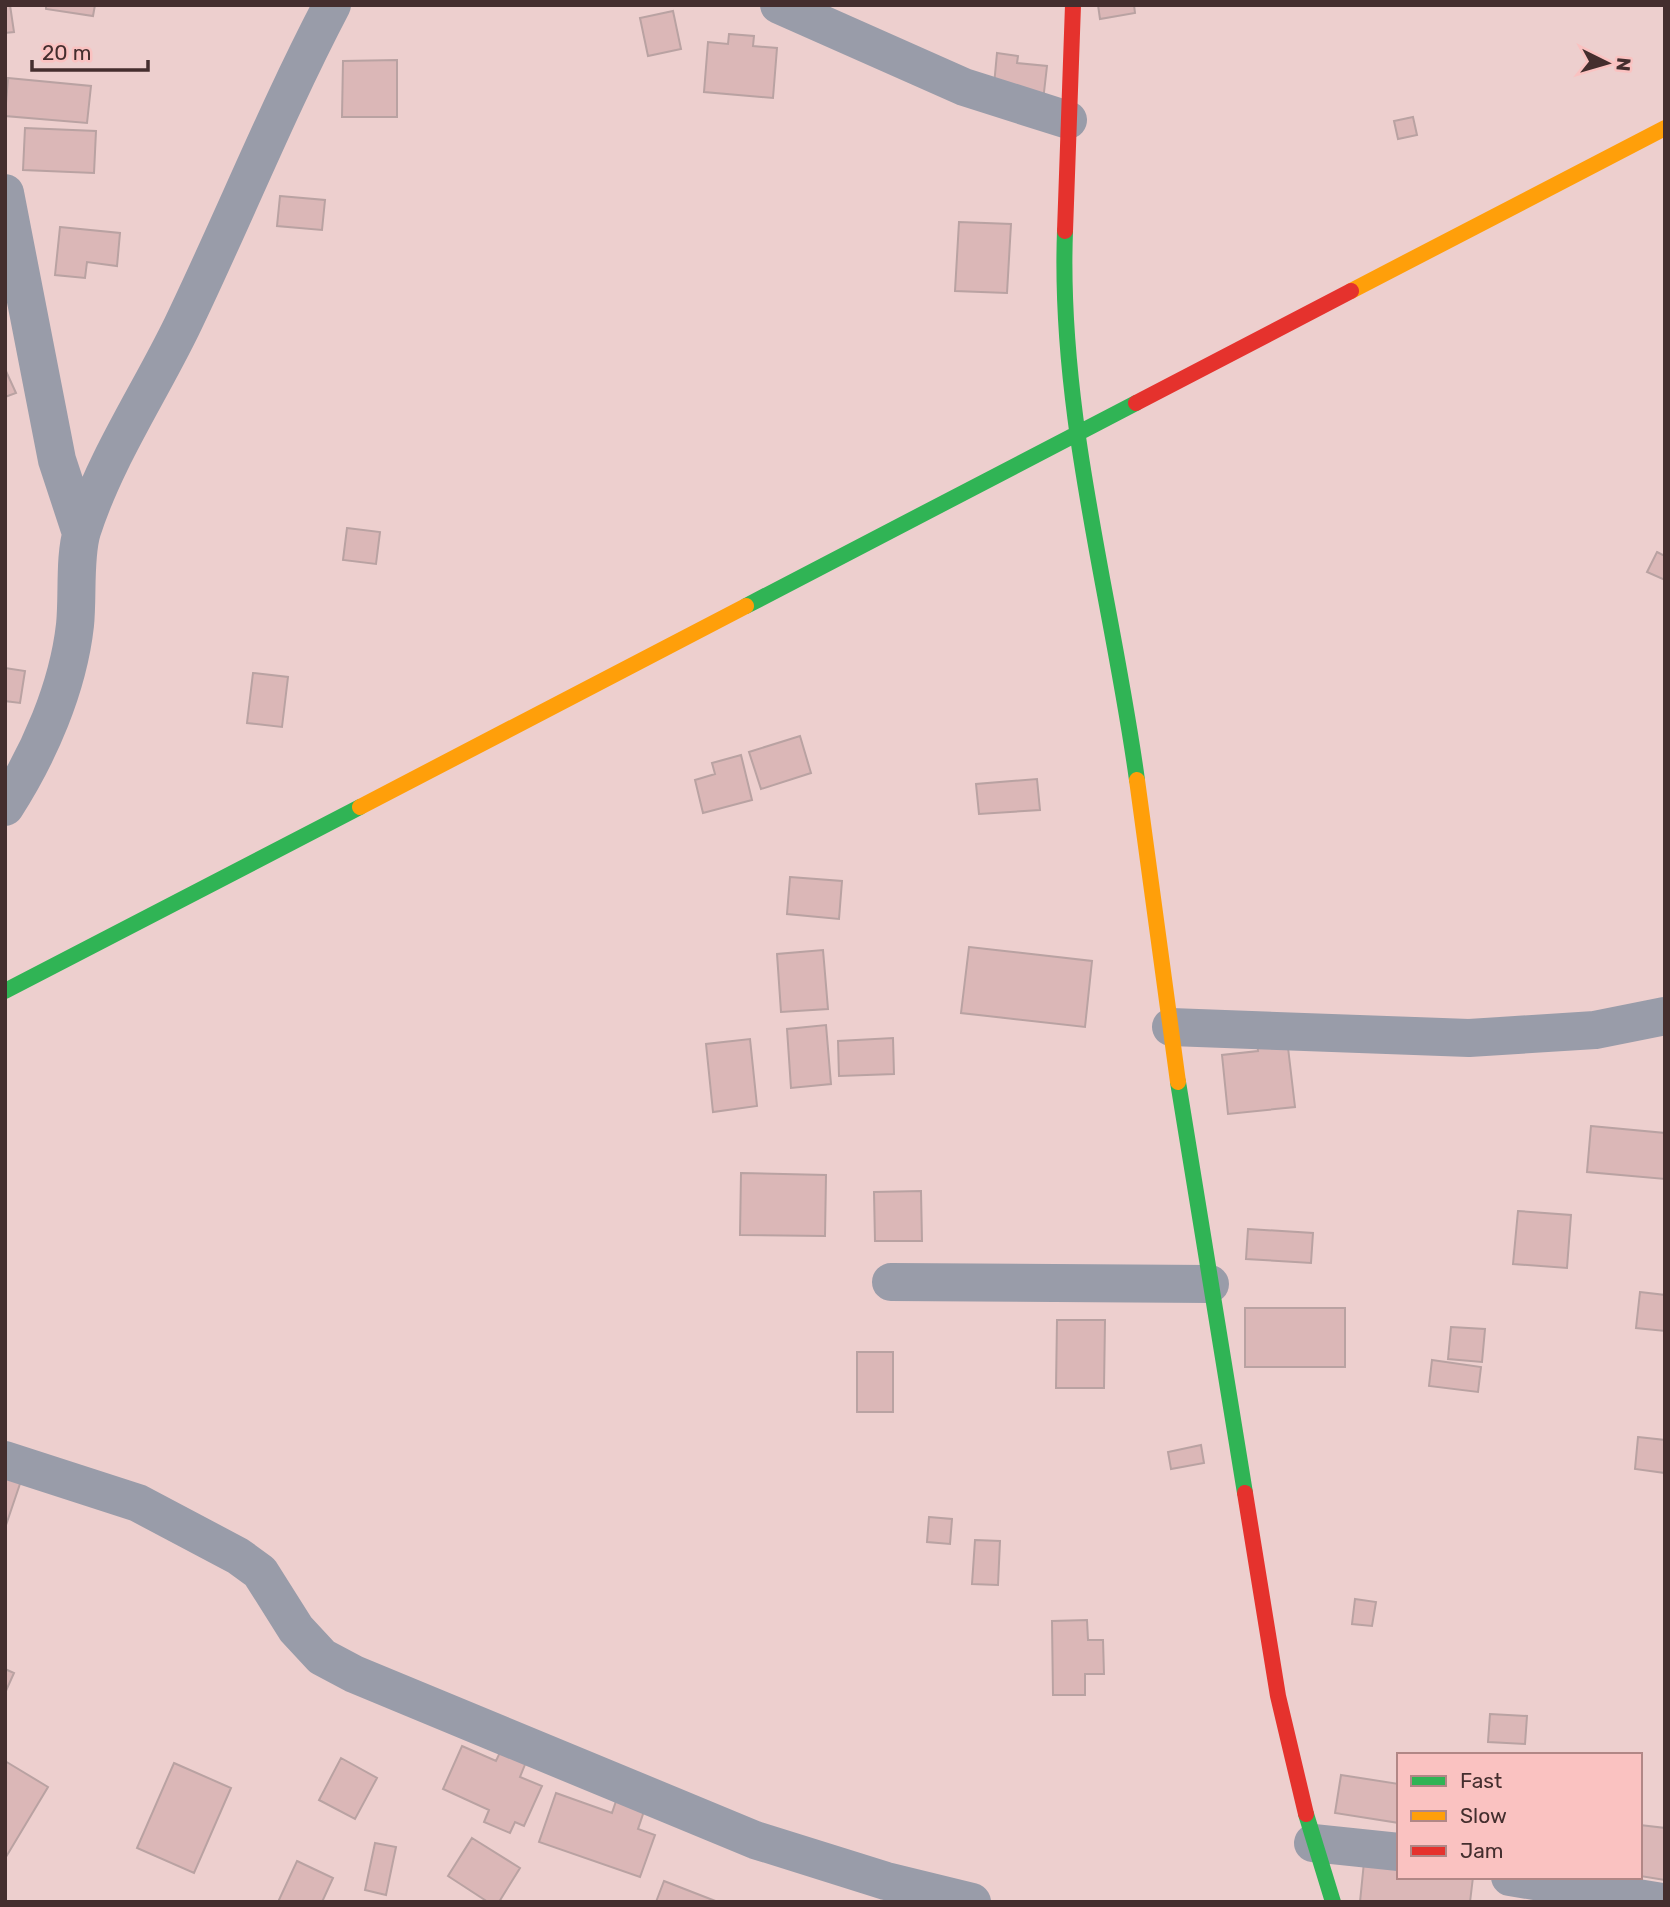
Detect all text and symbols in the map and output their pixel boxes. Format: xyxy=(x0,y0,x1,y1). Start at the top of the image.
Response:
scale bar xyxy=(32,28,147,72)
north arrow xyxy=(1572,28,1642,98)
text: 20 m xyxy=(42,40,91,65)
text: N xyxy=(1611,57,1635,72)
legend xyxy=(1397,1753,1642,1879)
text: Fast xyxy=(1460,1768,1502,1793)
text: Slow xyxy=(1460,1803,1507,1828)
text: Jam xyxy=(1460,1838,1504,1863)

